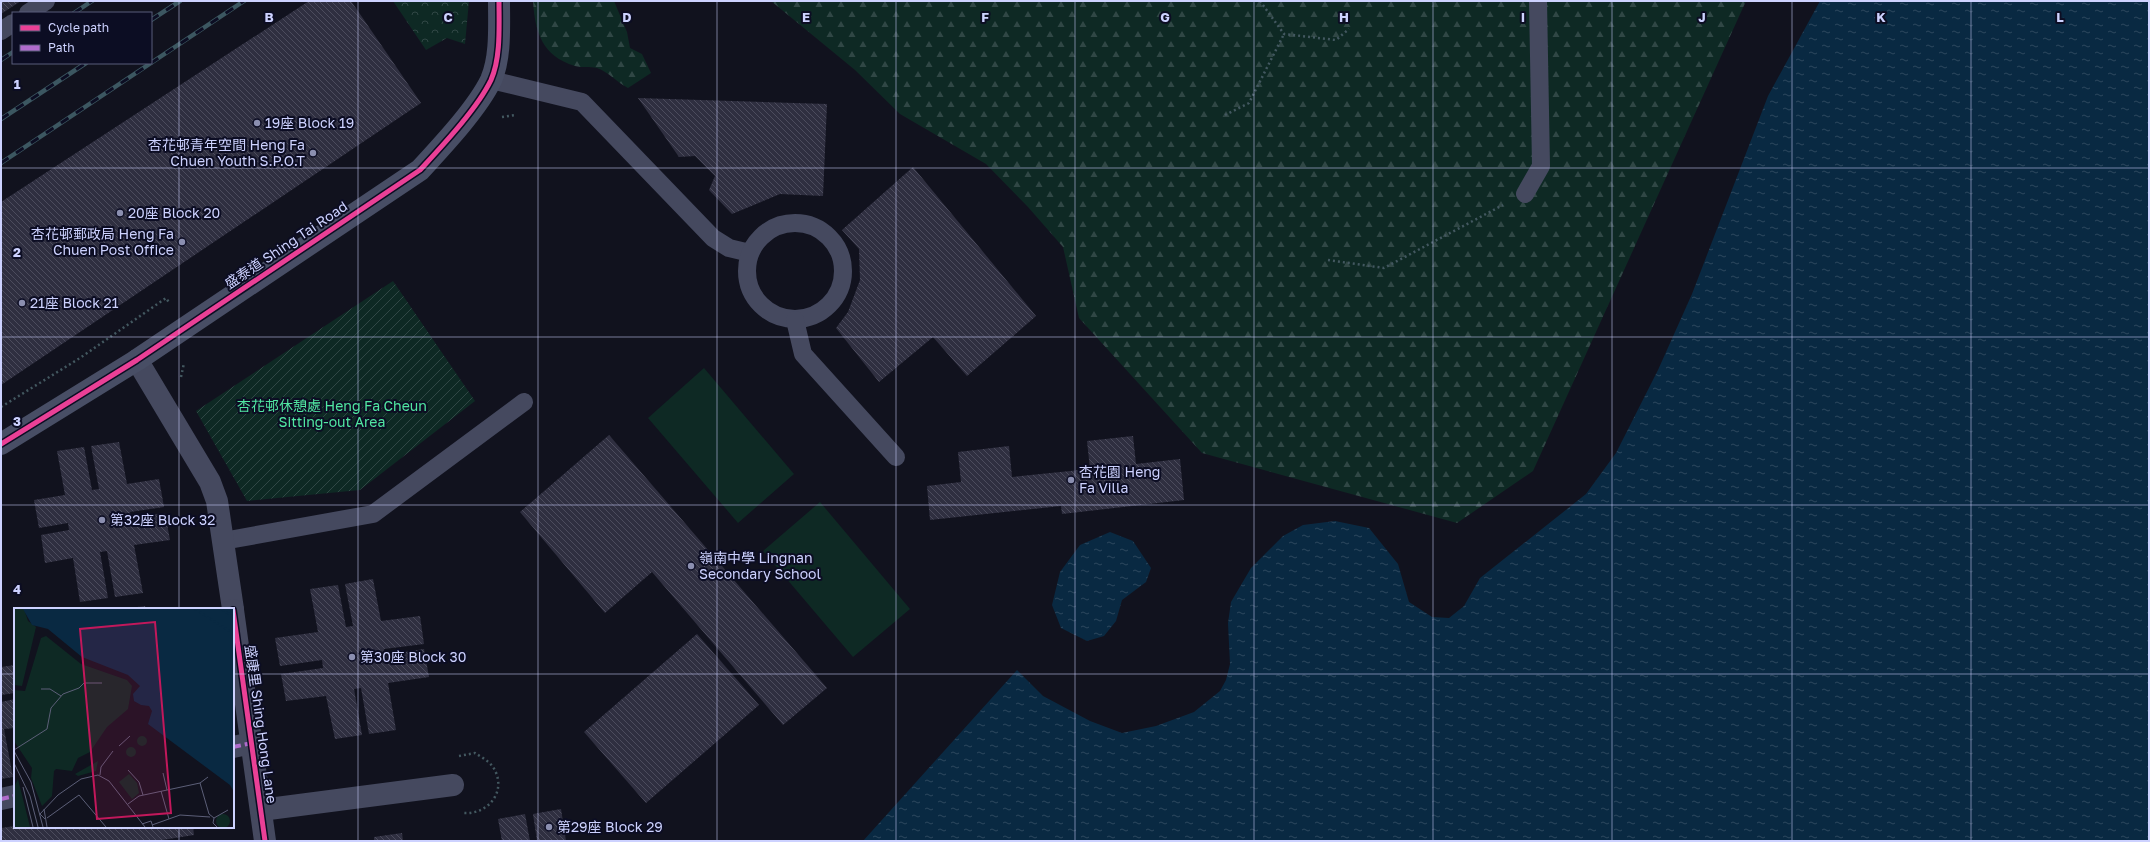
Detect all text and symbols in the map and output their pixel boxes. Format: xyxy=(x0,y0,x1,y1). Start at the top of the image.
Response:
text: B xyxy=(264,9,274,25)
text: C xyxy=(443,9,453,25)
text: D xyxy=(622,9,632,25)
text: E xyxy=(802,9,810,25)
text: F xyxy=(981,9,989,25)
text: G xyxy=(1160,9,1170,25)
text: H xyxy=(1339,9,1349,25)
text: I xyxy=(1521,9,1525,25)
text: J xyxy=(1698,9,1706,25)
text: K xyxy=(1876,9,1886,25)
text: L xyxy=(2056,9,2064,25)
legend xyxy=(12,12,152,64)
text: Cycle path xyxy=(48,20,109,35)
text: Path xyxy=(48,40,75,55)
text: 1 xyxy=(14,76,21,92)
place label: 19座 Block 19 xyxy=(265,114,354,131)
marker: 19座 Block 19 xyxy=(252,118,262,128)
place label: 杏花邨青年空間 Heng Fa Chuen Youth S.P.O.T xyxy=(148,136,305,169)
marker: 杏花邨青年空間 Heng Fa Chuen Youth S.P.O.T xyxy=(308,148,318,158)
street label: 盛泰道 Shing Tai Road xyxy=(221,197,350,292)
place label: 20座 Block 20 xyxy=(128,204,220,221)
marker: 20座 Block 20 xyxy=(115,208,125,218)
place label: 杏花邨郵政局 Heng Fa Chuen Post Office xyxy=(31,225,174,258)
marker: 杏花邨郵政局 Heng Fa Chuen Post Office xyxy=(177,237,187,247)
text: 2 xyxy=(13,244,21,260)
place label: 21座 Block 21 xyxy=(30,294,119,311)
marker: 21座 Block 21 xyxy=(17,298,27,308)
park label: 杏花邨休憩處 Heng Fa Cheun Sitting-out Area xyxy=(237,397,427,430)
text: 3 xyxy=(13,413,21,429)
place label: 杏花園 Heng Fa Villa xyxy=(1079,463,1160,496)
marker: 杏花園 Heng Fa Villa xyxy=(1066,475,1076,485)
place label: 第32座 Block 32 xyxy=(110,511,215,528)
marker: 第32座 Block 32 xyxy=(97,515,107,525)
place label: 嶺南中學 Lingnan Secondary School xyxy=(699,549,821,582)
marker: 嶺南中學 Lingnan Secondary School xyxy=(686,561,696,571)
text: 4 xyxy=(13,581,21,597)
inset map xyxy=(14,608,234,828)
street label: 盛康里 Shing Hong Lane xyxy=(242,643,281,804)
place label: 第30座 Block 30 xyxy=(360,648,466,665)
marker: 第30座 Block 30 xyxy=(347,652,357,662)
place label: 第29座 Block 29 xyxy=(557,818,663,835)
marker: 第29座 Block 29 xyxy=(544,822,554,832)

